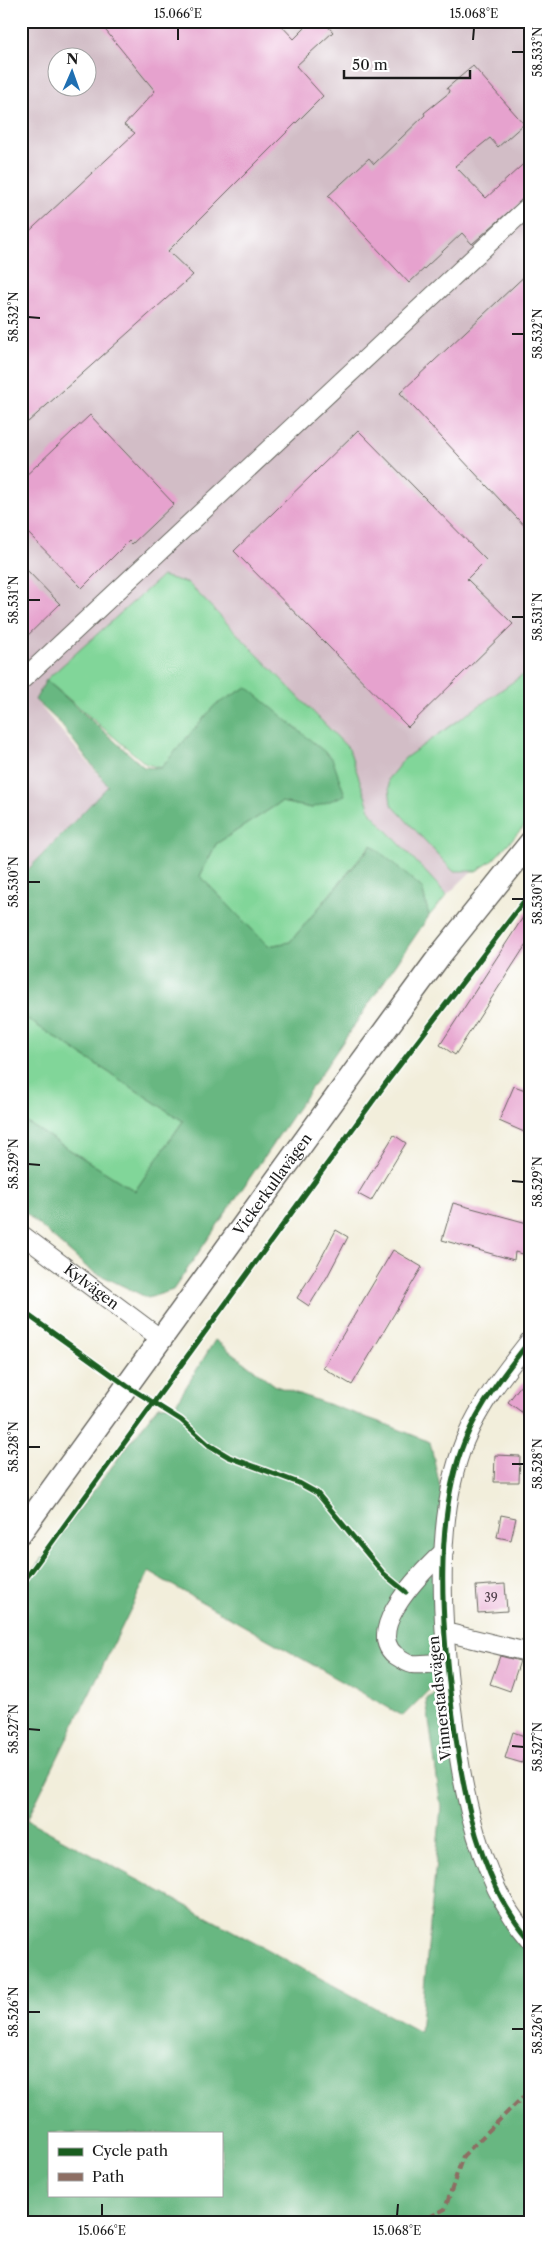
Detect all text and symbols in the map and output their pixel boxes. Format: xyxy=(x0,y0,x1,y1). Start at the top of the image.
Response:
text: 15.066°E xyxy=(154,6,202,21)
text: 15.068°E xyxy=(450,6,498,21)
text: 58.533°N xyxy=(530,27,545,77)
north arrow xyxy=(48,48,98,98)
scale bar xyxy=(344,48,471,80)
text: N xyxy=(66,50,79,68)
text: 50 m xyxy=(352,55,388,74)
text: 58.532°N xyxy=(6,292,21,342)
text: 58.532°N xyxy=(530,309,545,359)
text: 58.531°N xyxy=(6,576,21,624)
text: 58.531°N xyxy=(530,593,545,641)
text: 58.530°N xyxy=(6,856,21,908)
text: 58.530°N xyxy=(530,873,545,925)
street label: Vickerkullavägen xyxy=(228,1129,316,1240)
text: 58.529°N xyxy=(6,1138,21,1190)
text: 58.529°N xyxy=(530,1156,545,1208)
street label: Kylvägen xyxy=(60,1260,124,1314)
text: 58.528°N xyxy=(6,1421,21,1473)
text: 58.528°N xyxy=(530,1438,545,1490)
house number: 39 xyxy=(484,1590,498,1605)
street label: Vinnerstadsvägen xyxy=(423,1634,456,1762)
text: 58.527°N xyxy=(6,1704,21,1754)
text: 58.527°N xyxy=(530,1722,545,1772)
text: 58.526°N xyxy=(6,1986,21,2037)
text: 58.526°N xyxy=(530,2003,545,2054)
legend xyxy=(48,2132,222,2196)
text: Cycle path xyxy=(92,2141,169,2160)
text: Path xyxy=(92,2167,125,2186)
text: 15.066°E xyxy=(78,2223,126,2238)
text: 15.068°E xyxy=(373,2223,421,2238)

